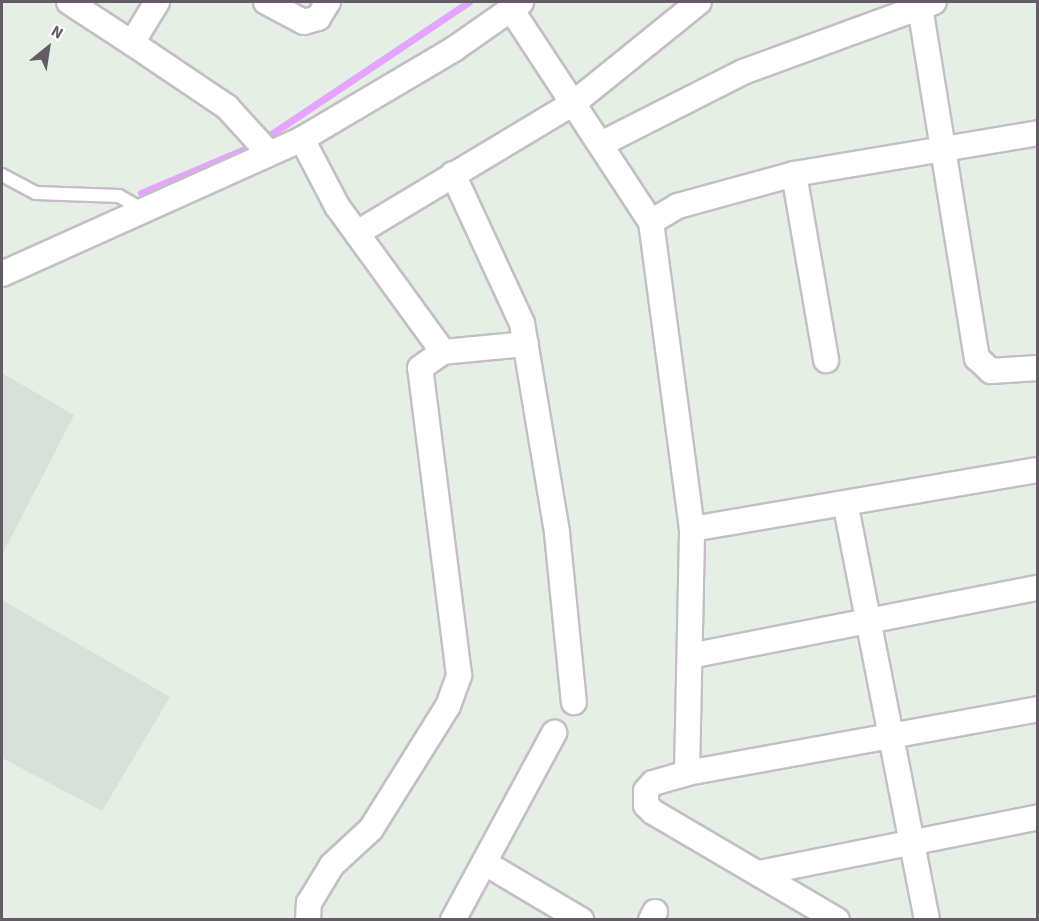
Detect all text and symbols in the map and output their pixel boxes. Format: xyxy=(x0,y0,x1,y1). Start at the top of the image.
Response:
north arrow xyxy=(18,18,78,78)
text: N xyxy=(47,20,67,45)

